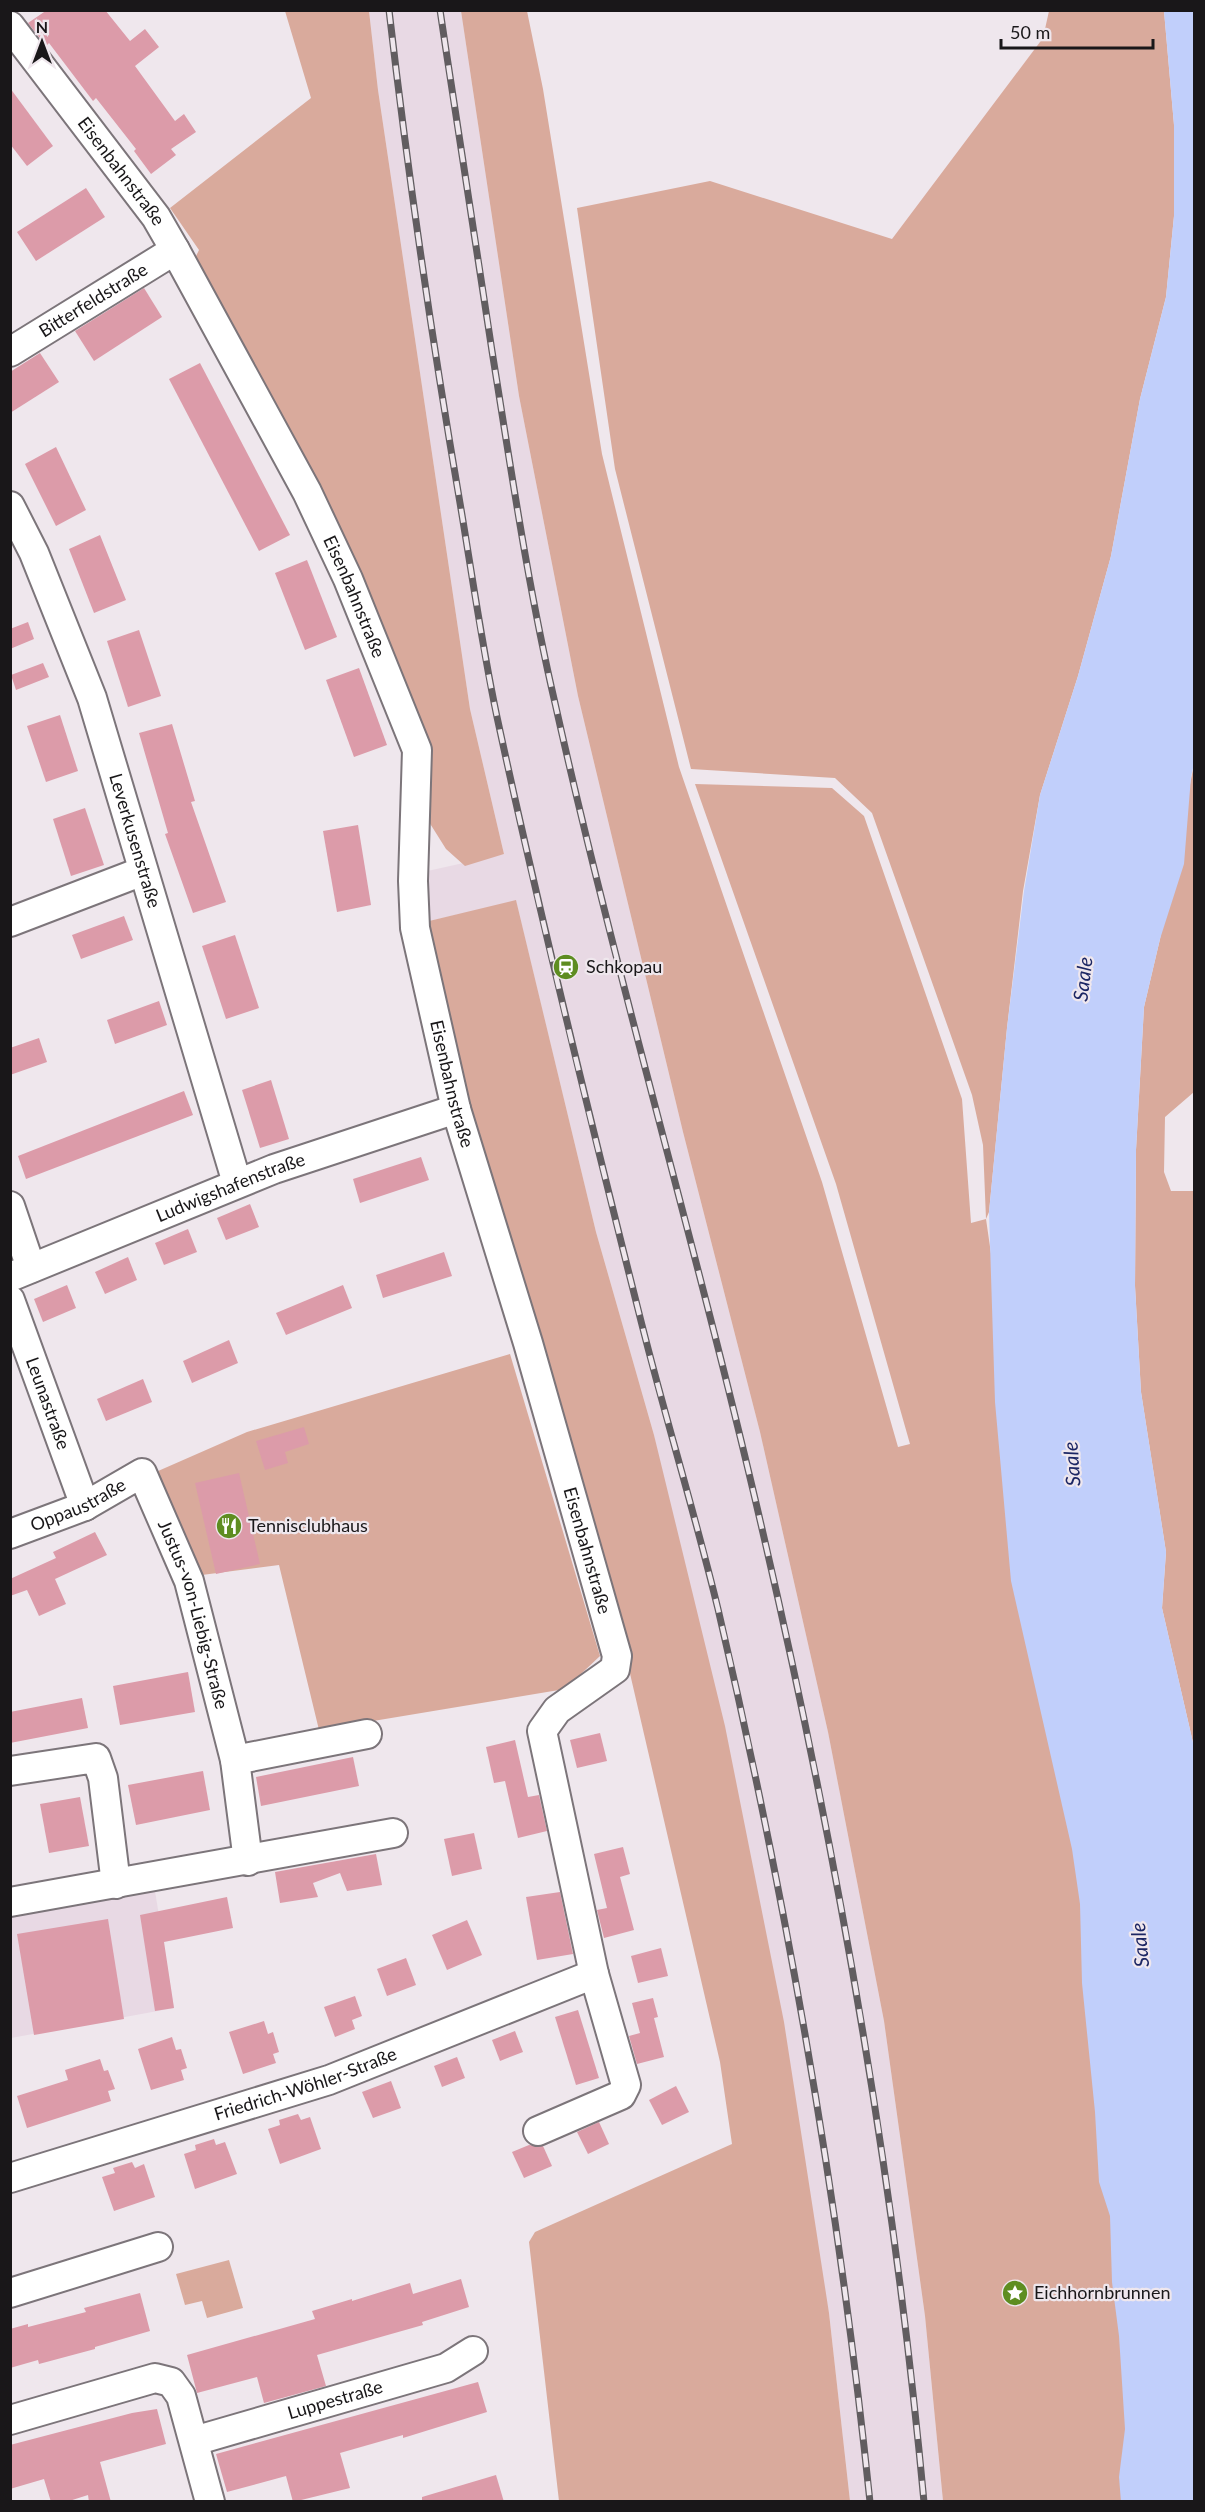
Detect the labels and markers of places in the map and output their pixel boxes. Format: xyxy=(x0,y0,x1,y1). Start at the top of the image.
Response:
station icon: Schkopau xyxy=(551,952,581,982)
place label: Schkopau xyxy=(586,955,662,977)
restaurant icon: Tennisclubhaus xyxy=(214,1511,244,1541)
place label: Tennisclubhaus xyxy=(248,1514,368,1536)
place icon: Eichhornbrunnen xyxy=(1000,2278,1030,2308)
place label: Eichhornbrunnen xyxy=(1034,2281,1170,2303)

